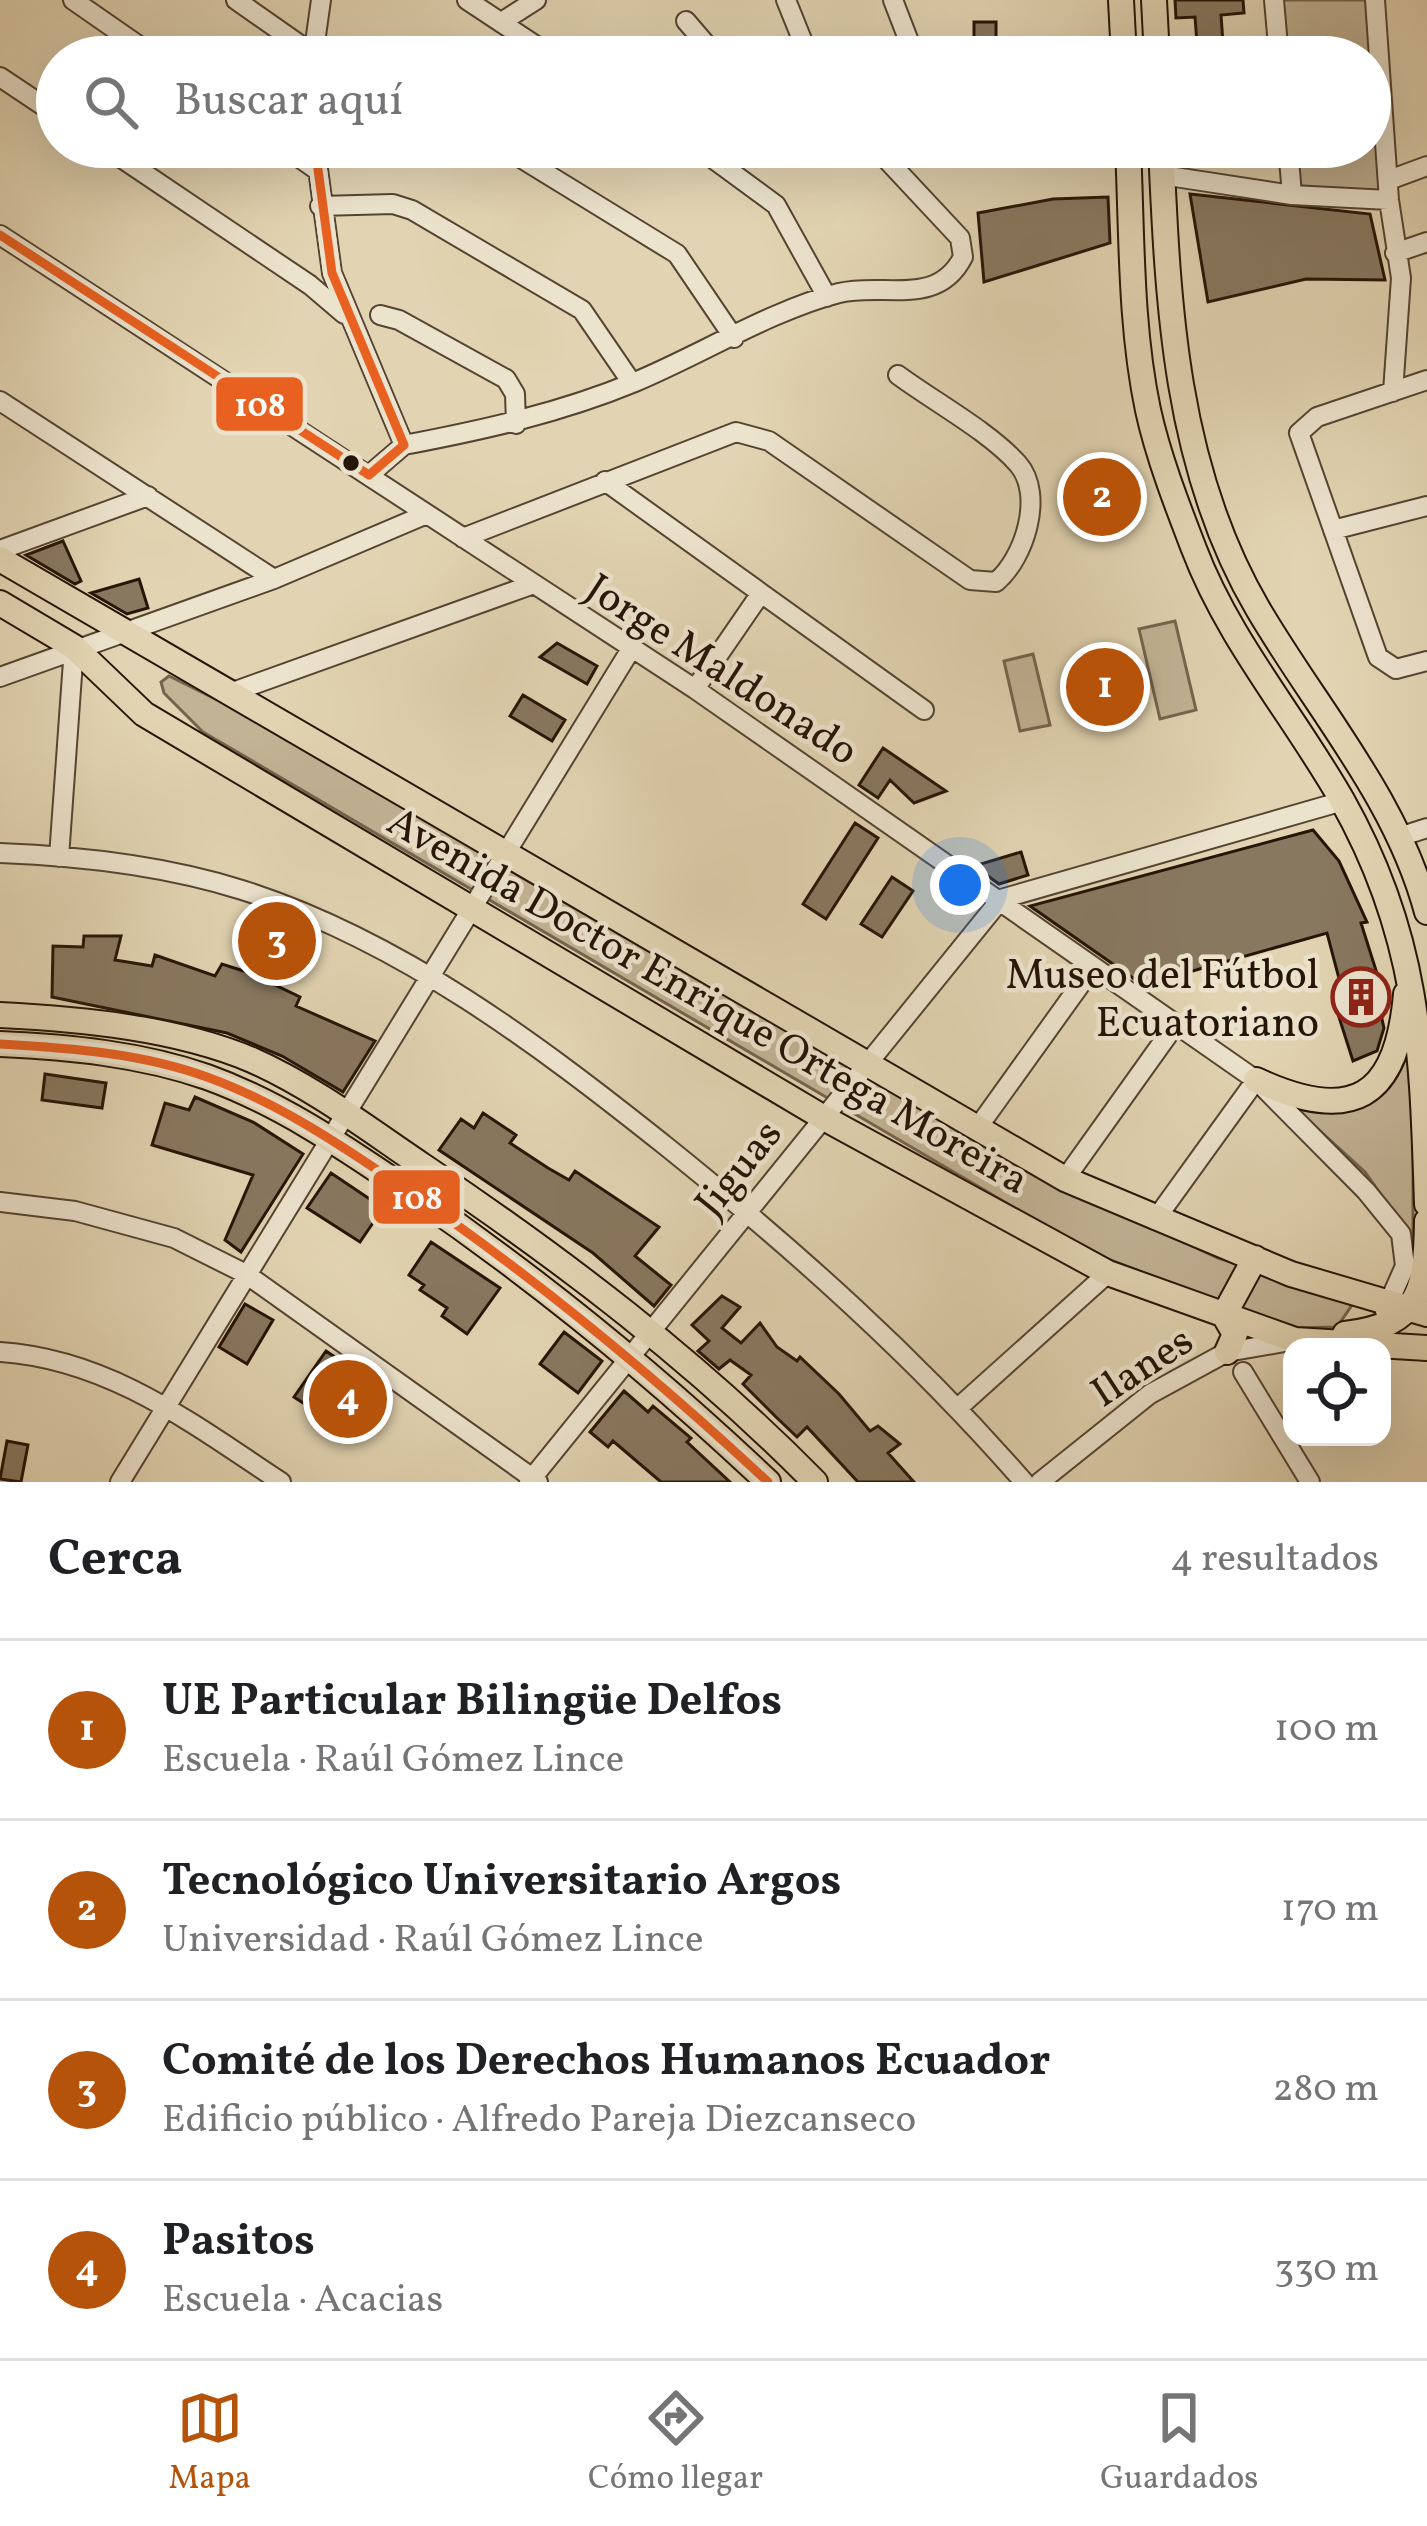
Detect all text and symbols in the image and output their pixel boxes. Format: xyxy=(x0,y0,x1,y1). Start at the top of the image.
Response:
search box xyxy=(36,36,1391,168)
icon: search xyxy=(78,69,144,135)
text: Buscar aquí xyxy=(174,71,403,134)
line badge: 108 xyxy=(214,375,305,433)
text: 108 xyxy=(234,385,286,431)
unlabelled marker xyxy=(340,452,362,474)
pin: 2 xyxy=(1063,452,1141,542)
street label: Jorge Maldonado xyxy=(573,561,868,782)
pin: 1 xyxy=(1066,642,1144,732)
street label: Avenida Doctor Enrique Ortega Moreira xyxy=(375,794,1038,1211)
your location xyxy=(930,855,990,915)
pin: 3 xyxy=(238,896,316,986)
place label: Museo del Fútbol Ecuatoriano xyxy=(1006,948,1319,1055)
building icon: Museo del Fútbol Ecuatoriano xyxy=(1330,966,1392,1028)
street label: Jiguas xyxy=(683,1108,798,1231)
line badge: 108 xyxy=(371,1168,462,1226)
text: 108 xyxy=(391,1178,443,1224)
street label: Ilanes xyxy=(1081,1314,1206,1424)
map controls xyxy=(1283,1338,1391,1446)
button: locate xyxy=(1283,1338,1391,1446)
pin: 4 xyxy=(309,1354,387,1444)
text: Cerca xyxy=(48,1525,183,1596)
text: 4 resultados xyxy=(1170,1533,1379,1587)
text: UE Particular Bilingüe Delfos xyxy=(162,1671,782,1734)
text: 1 xyxy=(79,1703,95,1757)
text: 100 m xyxy=(1274,1703,1379,1757)
text: Escuela · Raúl Gómez Lince xyxy=(162,1734,624,1788)
text: Tecnológico Universitario Argos xyxy=(162,1851,841,1914)
text: 2 xyxy=(77,1883,97,1937)
text: 170 m xyxy=(1281,1883,1379,1937)
text: Universidad · Raúl Gómez Lince xyxy=(162,1914,703,1968)
text: Comité de los Derechos Humanos Ecuador xyxy=(162,2031,1050,2094)
text: 3 xyxy=(77,2063,97,2117)
text: 280 m xyxy=(1272,2063,1379,2117)
text: Edificio público · Alfredo Pareja Diezcanseco xyxy=(162,2094,916,2148)
text: Pasitos xyxy=(162,2211,315,2274)
text: 4 xyxy=(75,2243,99,2297)
text: 330 m xyxy=(1274,2243,1379,2297)
text: Escuela · Acacias xyxy=(162,2274,443,2328)
tab: Mapa xyxy=(169,2385,251,2503)
tab: Cómo llegar xyxy=(588,2385,763,2503)
tab: Guardados xyxy=(1100,2385,1258,2503)

